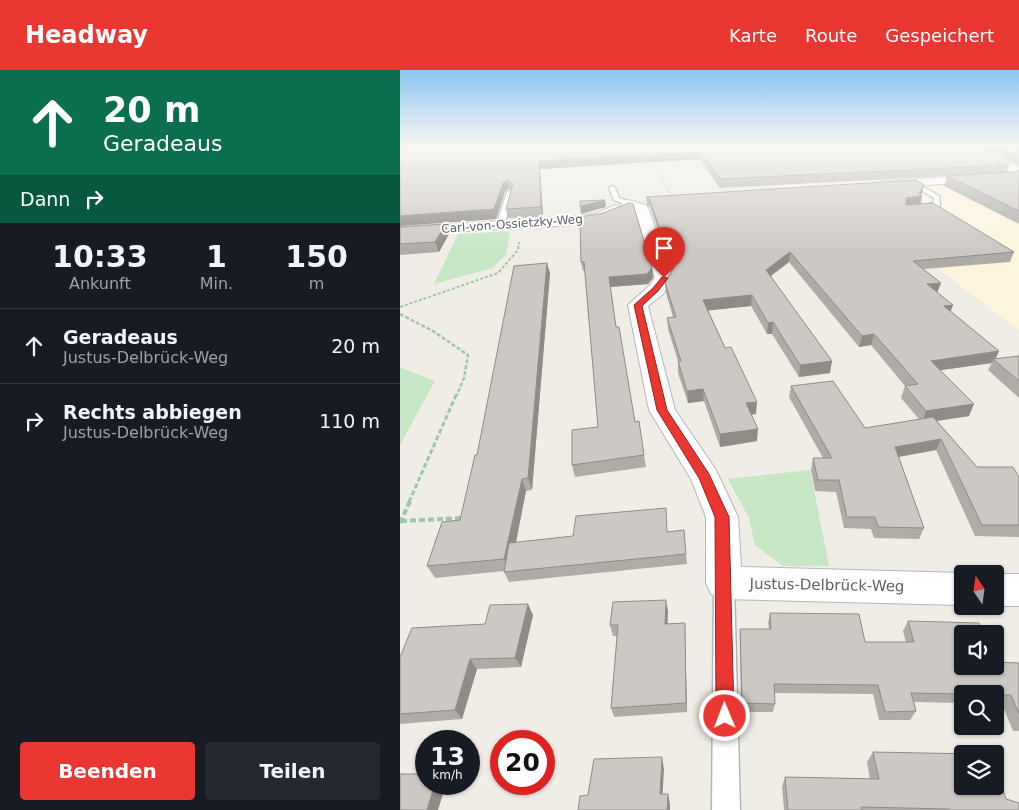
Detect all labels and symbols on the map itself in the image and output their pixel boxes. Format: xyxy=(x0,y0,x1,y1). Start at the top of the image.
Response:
street label: Carl-von-Ossietzky-Weg xyxy=(441,212,583,236)
pin xyxy=(643,227,685,278)
north arrow xyxy=(954,565,1004,615)
street label: Justus-Delbrück-Weg xyxy=(748,575,905,595)
position arrow xyxy=(698,689,750,741)
speed limit sign: 20 xyxy=(490,730,555,795)

